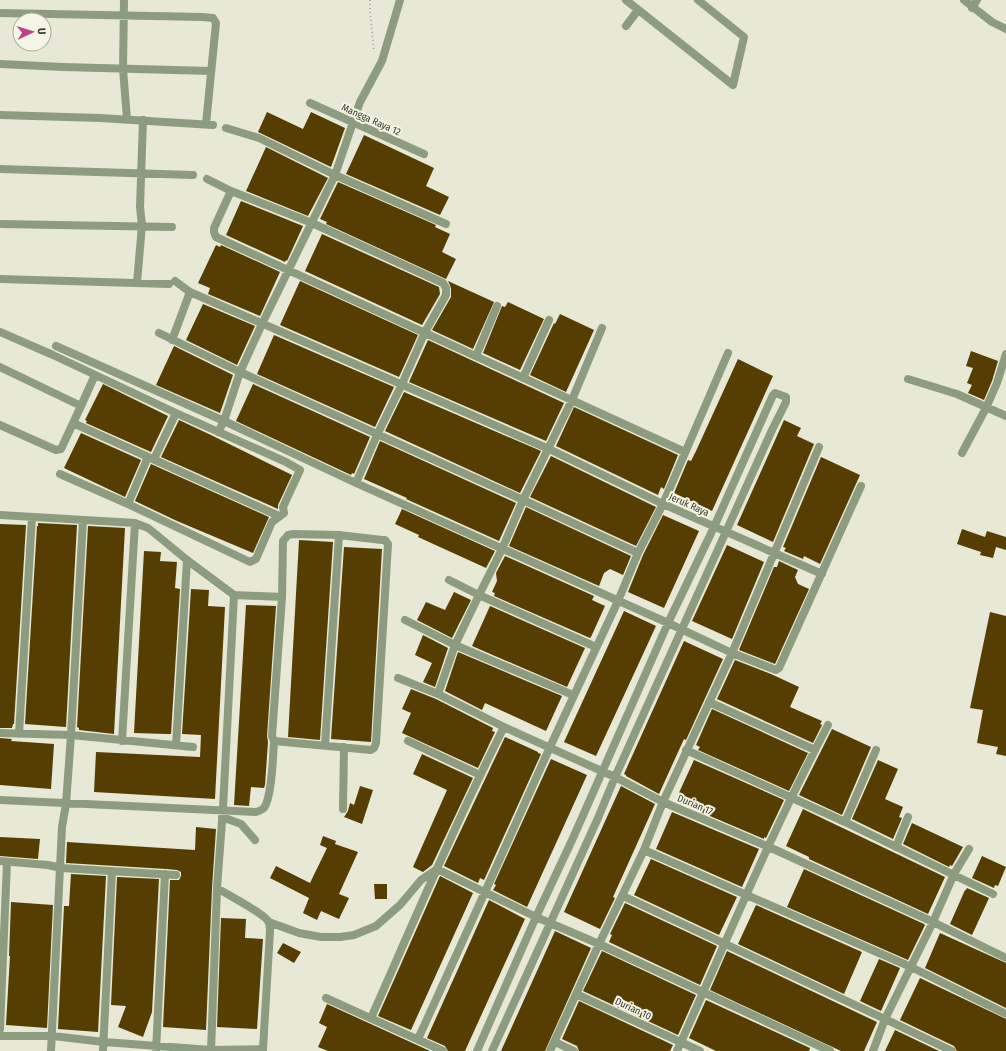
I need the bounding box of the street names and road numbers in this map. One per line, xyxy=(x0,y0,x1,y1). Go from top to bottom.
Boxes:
street label: Mangga Raya 12 xyxy=(339,102,403,139)
street label: Jeruk Raya xyxy=(667,491,711,519)
street label: Durian 17 xyxy=(675,792,715,818)
street label: Durian 10 xyxy=(613,995,653,1023)

